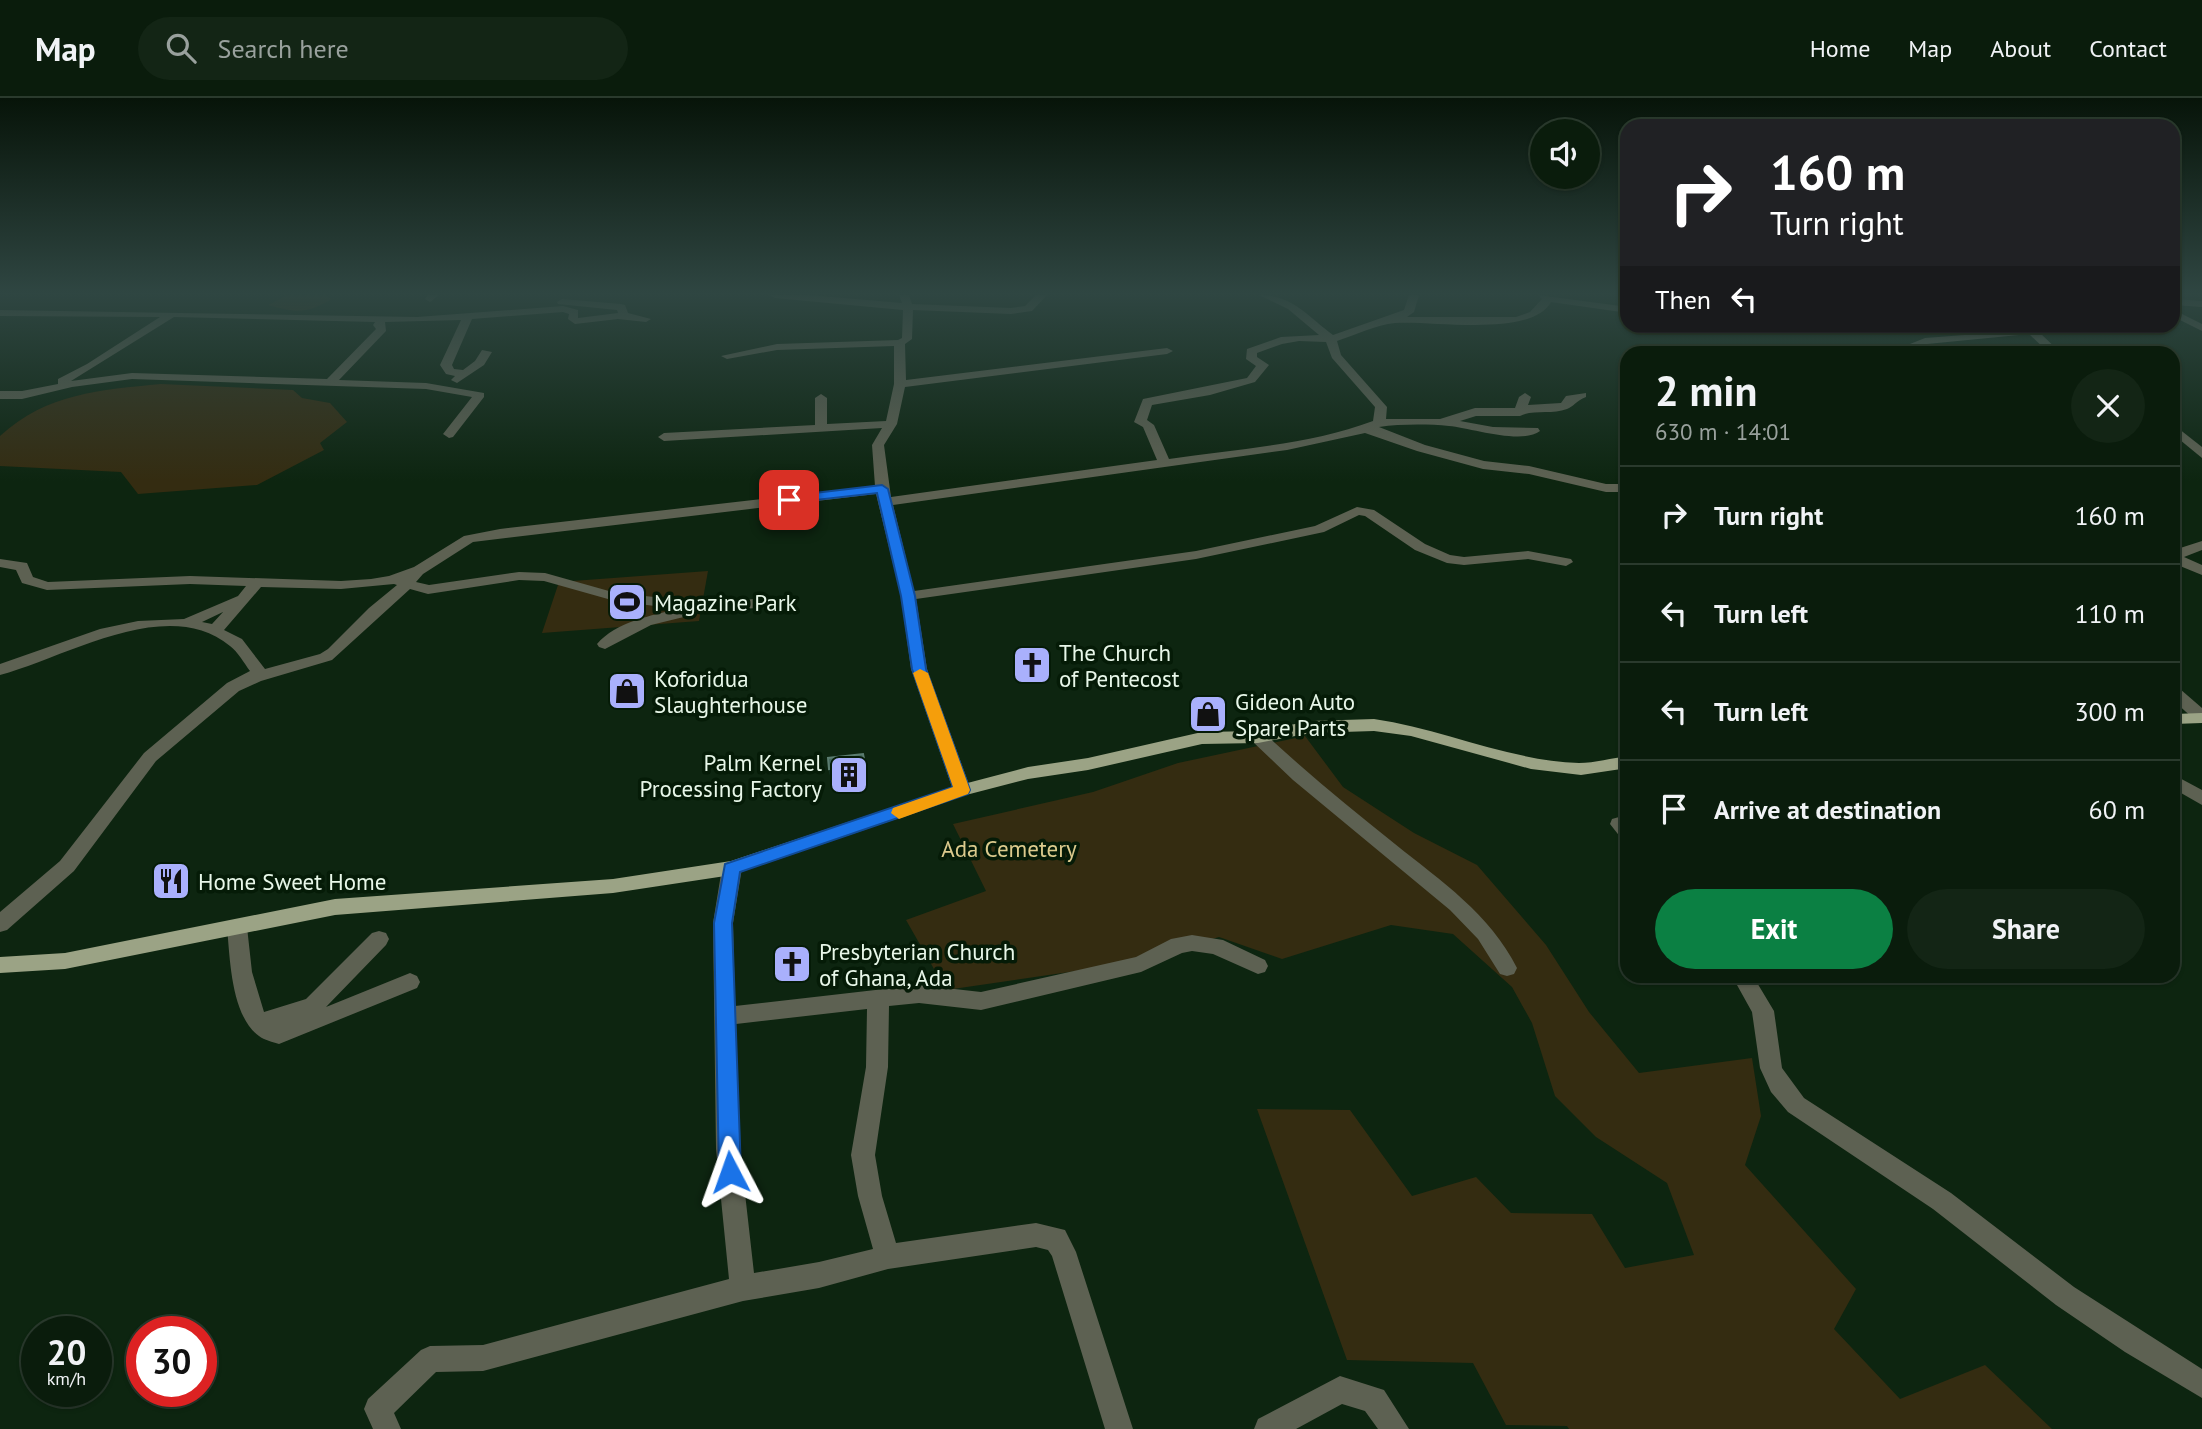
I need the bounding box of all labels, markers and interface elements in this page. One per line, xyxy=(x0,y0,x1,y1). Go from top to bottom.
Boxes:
search box xyxy=(138,17,628,80)
text: Map xyxy=(35,27,96,70)
icon: search xyxy=(162,29,200,67)
text: Search here xyxy=(218,32,349,65)
text: Home xyxy=(1810,33,1870,64)
text: Map xyxy=(1908,33,1952,64)
text: About xyxy=(1990,33,2051,64)
text: Contact xyxy=(2089,33,2167,64)
map controls xyxy=(1530,119,1600,189)
button: sound xyxy=(1530,119,1600,189)
text: 160 m xyxy=(1770,140,1905,204)
icon: right xyxy=(1655,147,1746,238)
text: Turn right xyxy=(1770,202,1904,244)
icon: left xyxy=(1725,280,1763,318)
text: Then xyxy=(1655,283,1711,316)
text: 2 min xyxy=(1655,363,1757,418)
button: close xyxy=(2071,369,2145,443)
text: 630 m · 14:01 xyxy=(1655,417,1791,446)
pin xyxy=(759,470,819,530)
icon: arrive xyxy=(770,481,808,519)
icon: right xyxy=(1655,496,1693,534)
text: Turn right xyxy=(1714,499,1823,532)
text: 160 m xyxy=(2074,499,2145,532)
sports icon: Magazine Park xyxy=(606,581,648,623)
place label: Magazine Park xyxy=(654,588,797,617)
icon: left xyxy=(1655,594,1693,632)
text: Turn left xyxy=(1714,597,1808,630)
text: 110 m xyxy=(2074,597,2145,630)
place label: The Church of Pentecost xyxy=(1059,638,1180,693)
church icon: The Church of Pentecost xyxy=(1011,644,1053,686)
place label: Koforidua Slaughterhouse xyxy=(654,664,807,719)
shop icon: Koforidua Slaughterhouse xyxy=(606,670,648,712)
place label: Gideon Auto Spare Parts xyxy=(1235,687,1355,742)
icon: left xyxy=(1655,692,1693,730)
shop icon: Gideon Auto Spare Parts xyxy=(1187,693,1229,735)
text: Turn left xyxy=(1714,695,1808,728)
text: 300 m xyxy=(2074,695,2145,728)
place label: Palm Kernel Processing Factory xyxy=(640,748,822,803)
building icon: Palm Kernel Processing Factory xyxy=(828,754,870,796)
icon: arrive xyxy=(1655,790,1693,828)
text: Arrive at destination xyxy=(1714,793,1941,826)
text: 60 m xyxy=(2089,793,2145,826)
park label: Ada Cemetery xyxy=(941,834,1077,863)
restaurant icon: Home Sweet Home xyxy=(150,860,192,902)
place label: Home Sweet Home xyxy=(198,867,386,896)
button: Exit xyxy=(1655,889,1893,969)
button: Share xyxy=(1907,889,2145,969)
place label: Presbyterian Church of Ghana, Ada xyxy=(819,937,1015,992)
church icon: Presbyterian Church of Ghana, Ada xyxy=(771,943,813,985)
position arrow xyxy=(693,1135,767,1209)
speed limit sign: 30 xyxy=(126,1316,217,1407)
text: 20 xyxy=(47,1329,86,1375)
text: km/h xyxy=(47,1367,86,1390)

